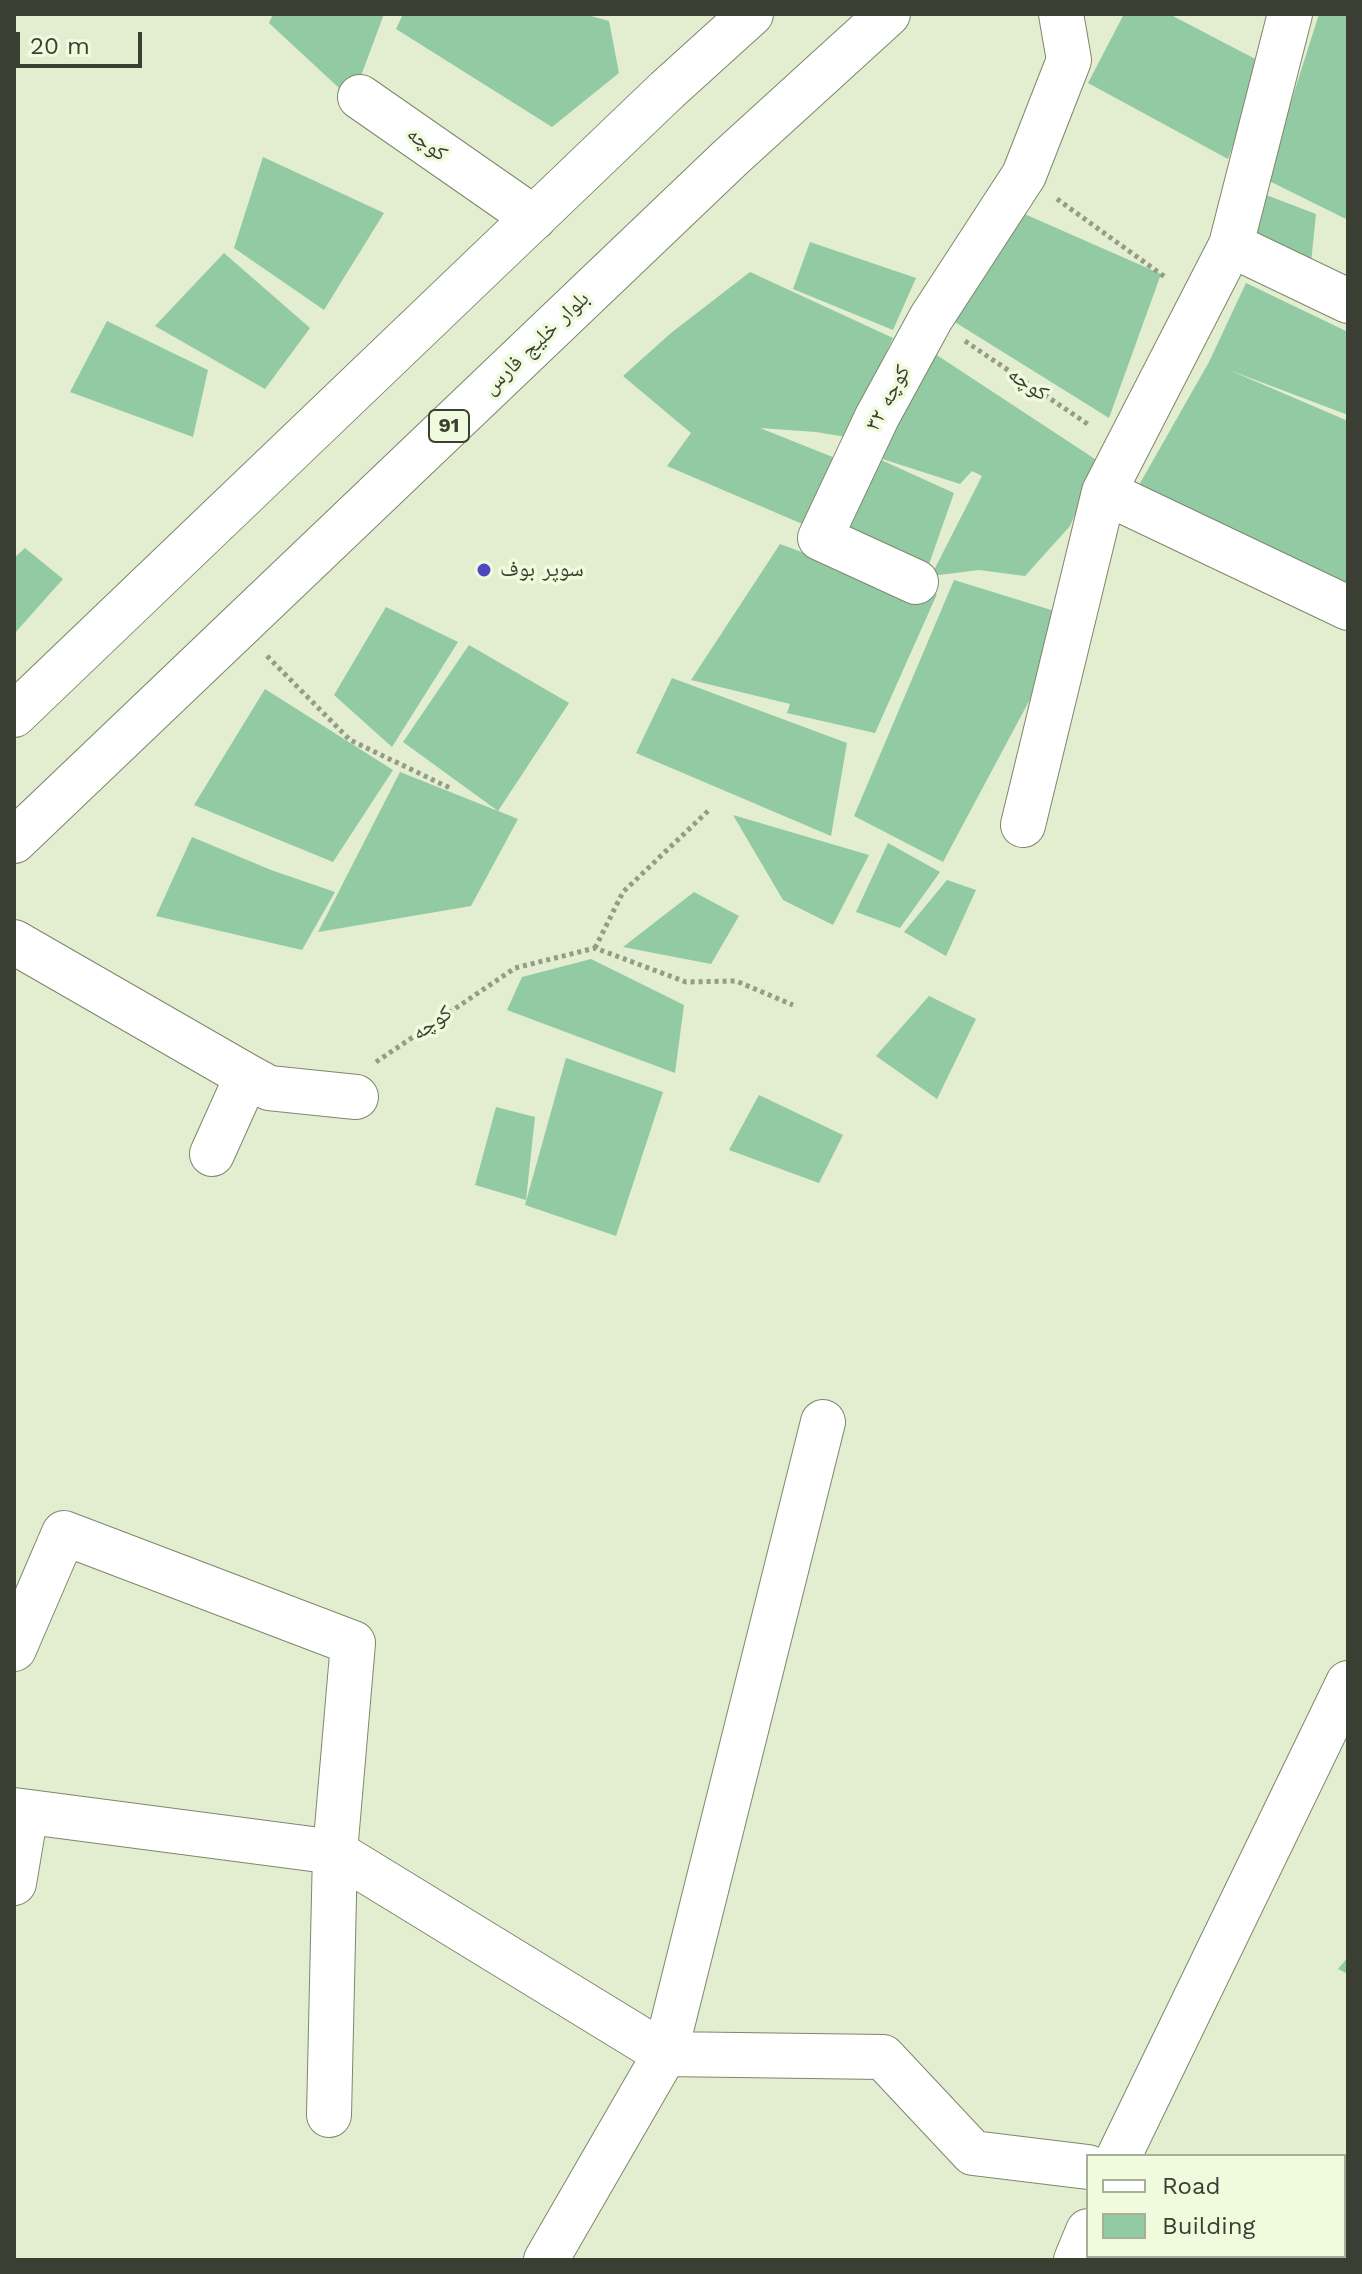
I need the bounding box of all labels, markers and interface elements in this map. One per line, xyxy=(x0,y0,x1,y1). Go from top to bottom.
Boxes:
scale bar xyxy=(20,16,146,66)
text: 20 m xyxy=(30,32,90,60)
street label: کوچه xyxy=(402,121,452,167)
street label: بلوار خلیج فارس xyxy=(477,286,595,400)
street label: کوچه ۳۲ xyxy=(860,361,916,435)
street label: کوچه xyxy=(1003,361,1053,407)
road number: 91 xyxy=(429,410,469,442)
place label: سوپر بوف xyxy=(500,557,584,583)
marker: سوپر بوف xyxy=(475,561,493,579)
street label: کوچه xyxy=(407,1000,457,1046)
legend xyxy=(1086,2154,1346,2258)
text: Road xyxy=(1162,2172,1221,2200)
text: Building xyxy=(1162,2212,1255,2240)

